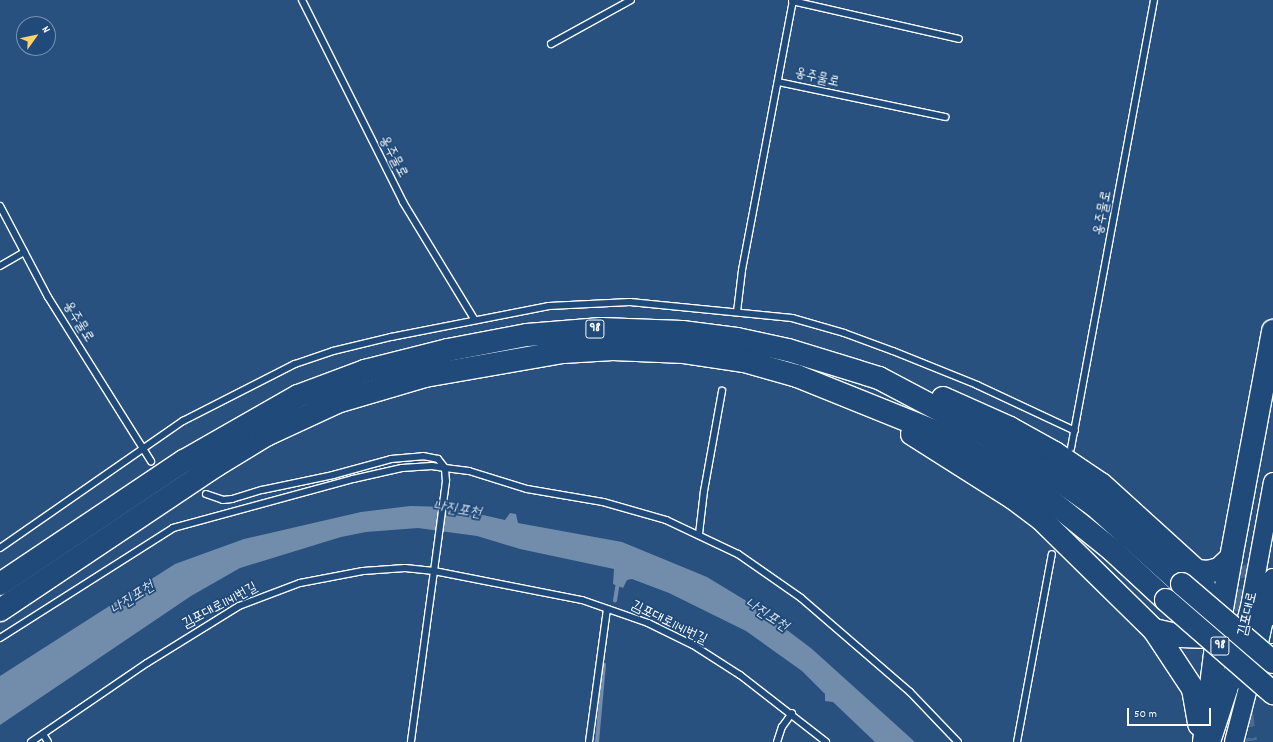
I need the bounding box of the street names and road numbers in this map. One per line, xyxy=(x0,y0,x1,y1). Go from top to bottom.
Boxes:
street label: 옹주물로 xyxy=(793,65,841,91)
street label: 옹주물로 xyxy=(375,133,411,181)
street label: 옹주물로 xyxy=(1090,189,1116,237)
street label: 옹주물로 xyxy=(59,298,97,346)
road number: 98 xyxy=(585,318,605,340)
street label: 김포대로1141번길 xyxy=(180,579,260,633)
street label: 김포대로 xyxy=(1235,590,1261,638)
street label: 김포대로1141번길 xyxy=(628,597,710,649)
road number: 98 xyxy=(1210,635,1230,657)

